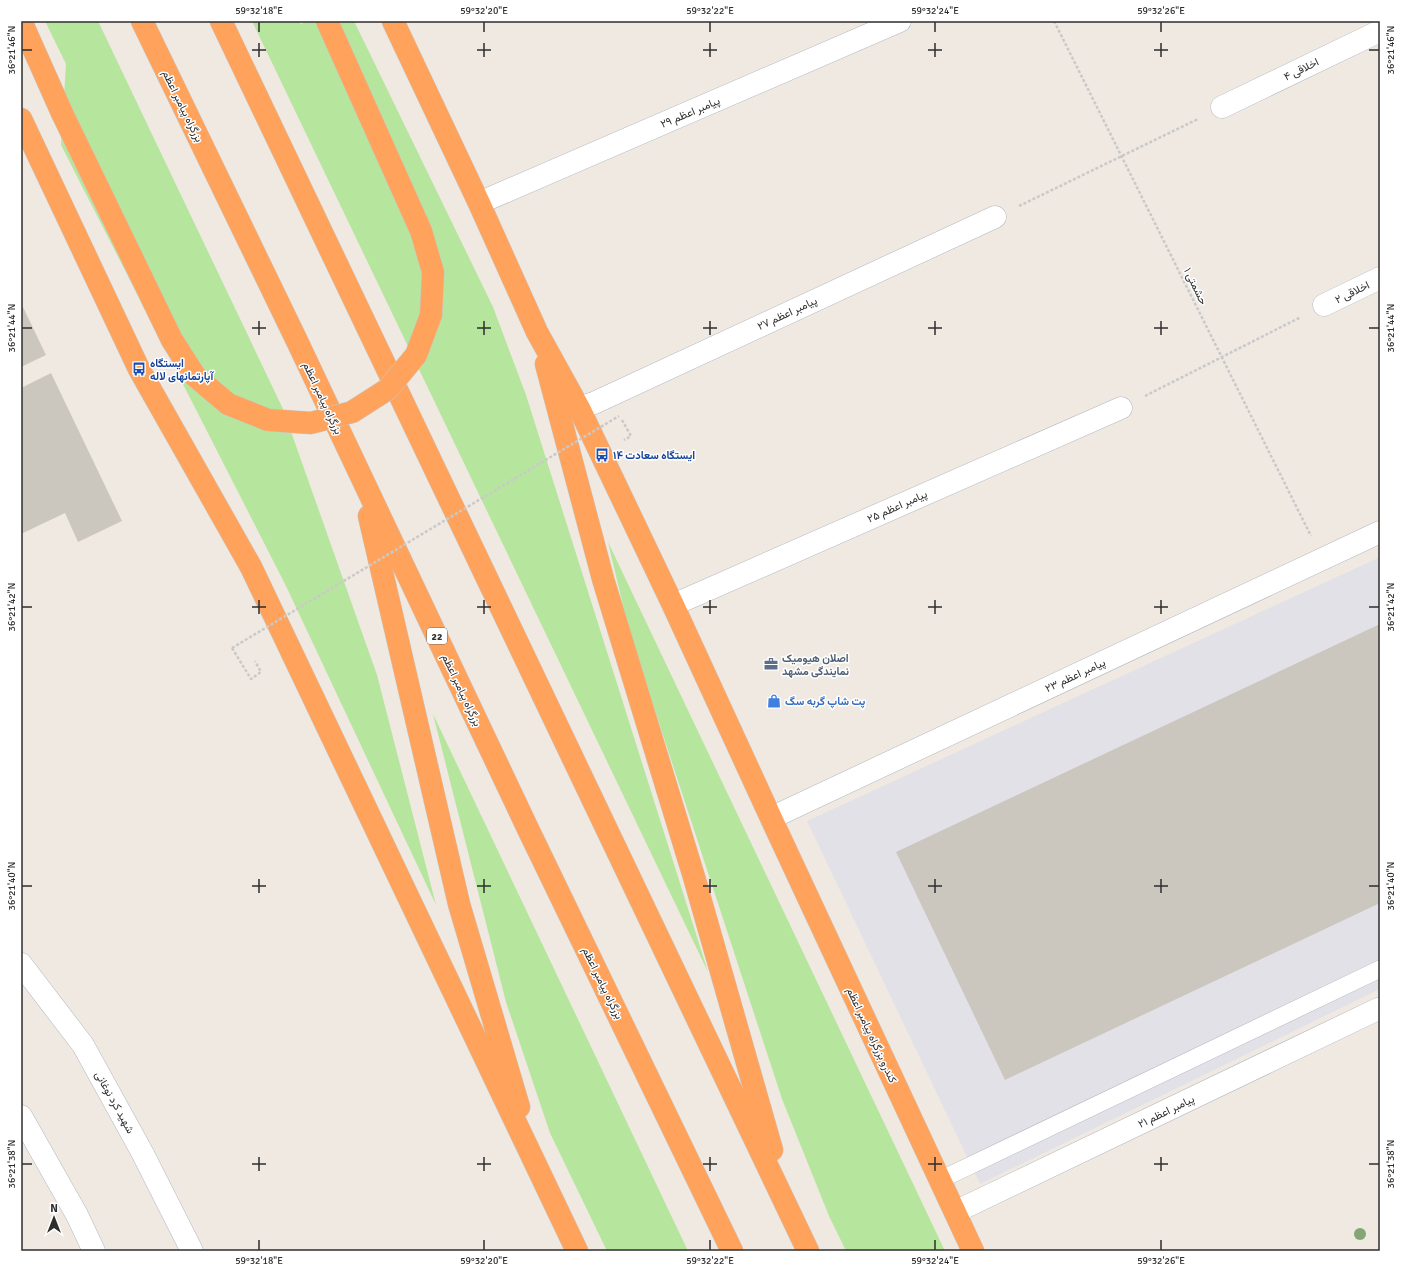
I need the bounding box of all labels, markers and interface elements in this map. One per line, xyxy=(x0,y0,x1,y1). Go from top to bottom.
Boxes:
text: 59°32'18"E xyxy=(235,5,283,17)
text: 59°32'20"E xyxy=(460,5,508,17)
text: 59°32'22"E xyxy=(686,5,734,17)
text: 59°32'24"E xyxy=(911,5,959,17)
text: 59°32'26"E xyxy=(1137,5,1185,17)
text: 36°21'46"N xyxy=(6,26,18,74)
text: 36°21'46"N xyxy=(1385,26,1397,74)
street label: اخلاقی ۴ xyxy=(1282,55,1321,83)
street label: بزرگراه پیامبر اعظم xyxy=(159,68,206,145)
street label: پیامبر اعظم ۲۹ xyxy=(659,94,722,132)
street label: حشمتی ۱ xyxy=(1181,266,1210,307)
street label: اخلاقی ۲ xyxy=(1333,279,1372,306)
street label: پیامبر اعظم ۲۷ xyxy=(755,294,820,334)
text: 36°21'44"N xyxy=(6,304,18,352)
text: 36°21'44"N xyxy=(1385,304,1397,352)
place label: ایستگاه آپارتمانهای لاله xyxy=(150,357,214,384)
street label: بزرگراه پیامبر اعظم xyxy=(299,360,345,437)
bus stop icon: ایستگاه آپارتمانهای لاله xyxy=(131,361,147,377)
bus stop icon: ایستگاه سعادت ۱۴ xyxy=(594,447,610,463)
place label: ایستگاه سعادت ۱۴ xyxy=(613,449,695,462)
street label: پیامبر اعظم ۲۵ xyxy=(865,487,930,526)
text: 36°21'42"N xyxy=(6,583,18,631)
text: 36°21'42"N xyxy=(1385,583,1397,631)
road number: 22 xyxy=(427,628,447,644)
street label: بزرگراه پیامبر اعظم xyxy=(438,652,484,729)
place label: اصلان هیومیک نمایندگی مشهد xyxy=(782,652,849,678)
office icon: اصلان هیومیک نمایندگی مشهد xyxy=(763,656,779,672)
street label: پیامبر اعظم ۲۳ xyxy=(1043,656,1108,696)
shop icon: پت شاپ گربه سگ xyxy=(766,693,782,709)
place label: پت شاپ گربه سگ xyxy=(785,695,866,709)
text: 36°21'40"N xyxy=(6,862,18,910)
text: 36°21'40"N xyxy=(1385,862,1397,910)
street label: بزرگراه پیامبر اعظم xyxy=(579,945,626,1022)
street label: کندرو بزرگراه پیامبر اعظم xyxy=(843,986,899,1085)
street label: شهید کرد نوغانی xyxy=(92,1069,137,1136)
street label: پیامبر اعظم ۲۱ xyxy=(1136,1092,1197,1132)
text: 36°21'38"N xyxy=(6,1140,18,1188)
text: 36°21'38"N xyxy=(1385,1140,1397,1188)
north arrow xyxy=(34,1198,74,1238)
text: N xyxy=(50,1202,58,1215)
text: 59°32'18"E xyxy=(235,1255,283,1267)
text: 59°32'20"E xyxy=(460,1255,508,1267)
text: 59°32'22"E xyxy=(686,1255,734,1267)
text: 59°32'24"E xyxy=(911,1255,959,1267)
text: 59°32'26"E xyxy=(1137,1255,1185,1267)

